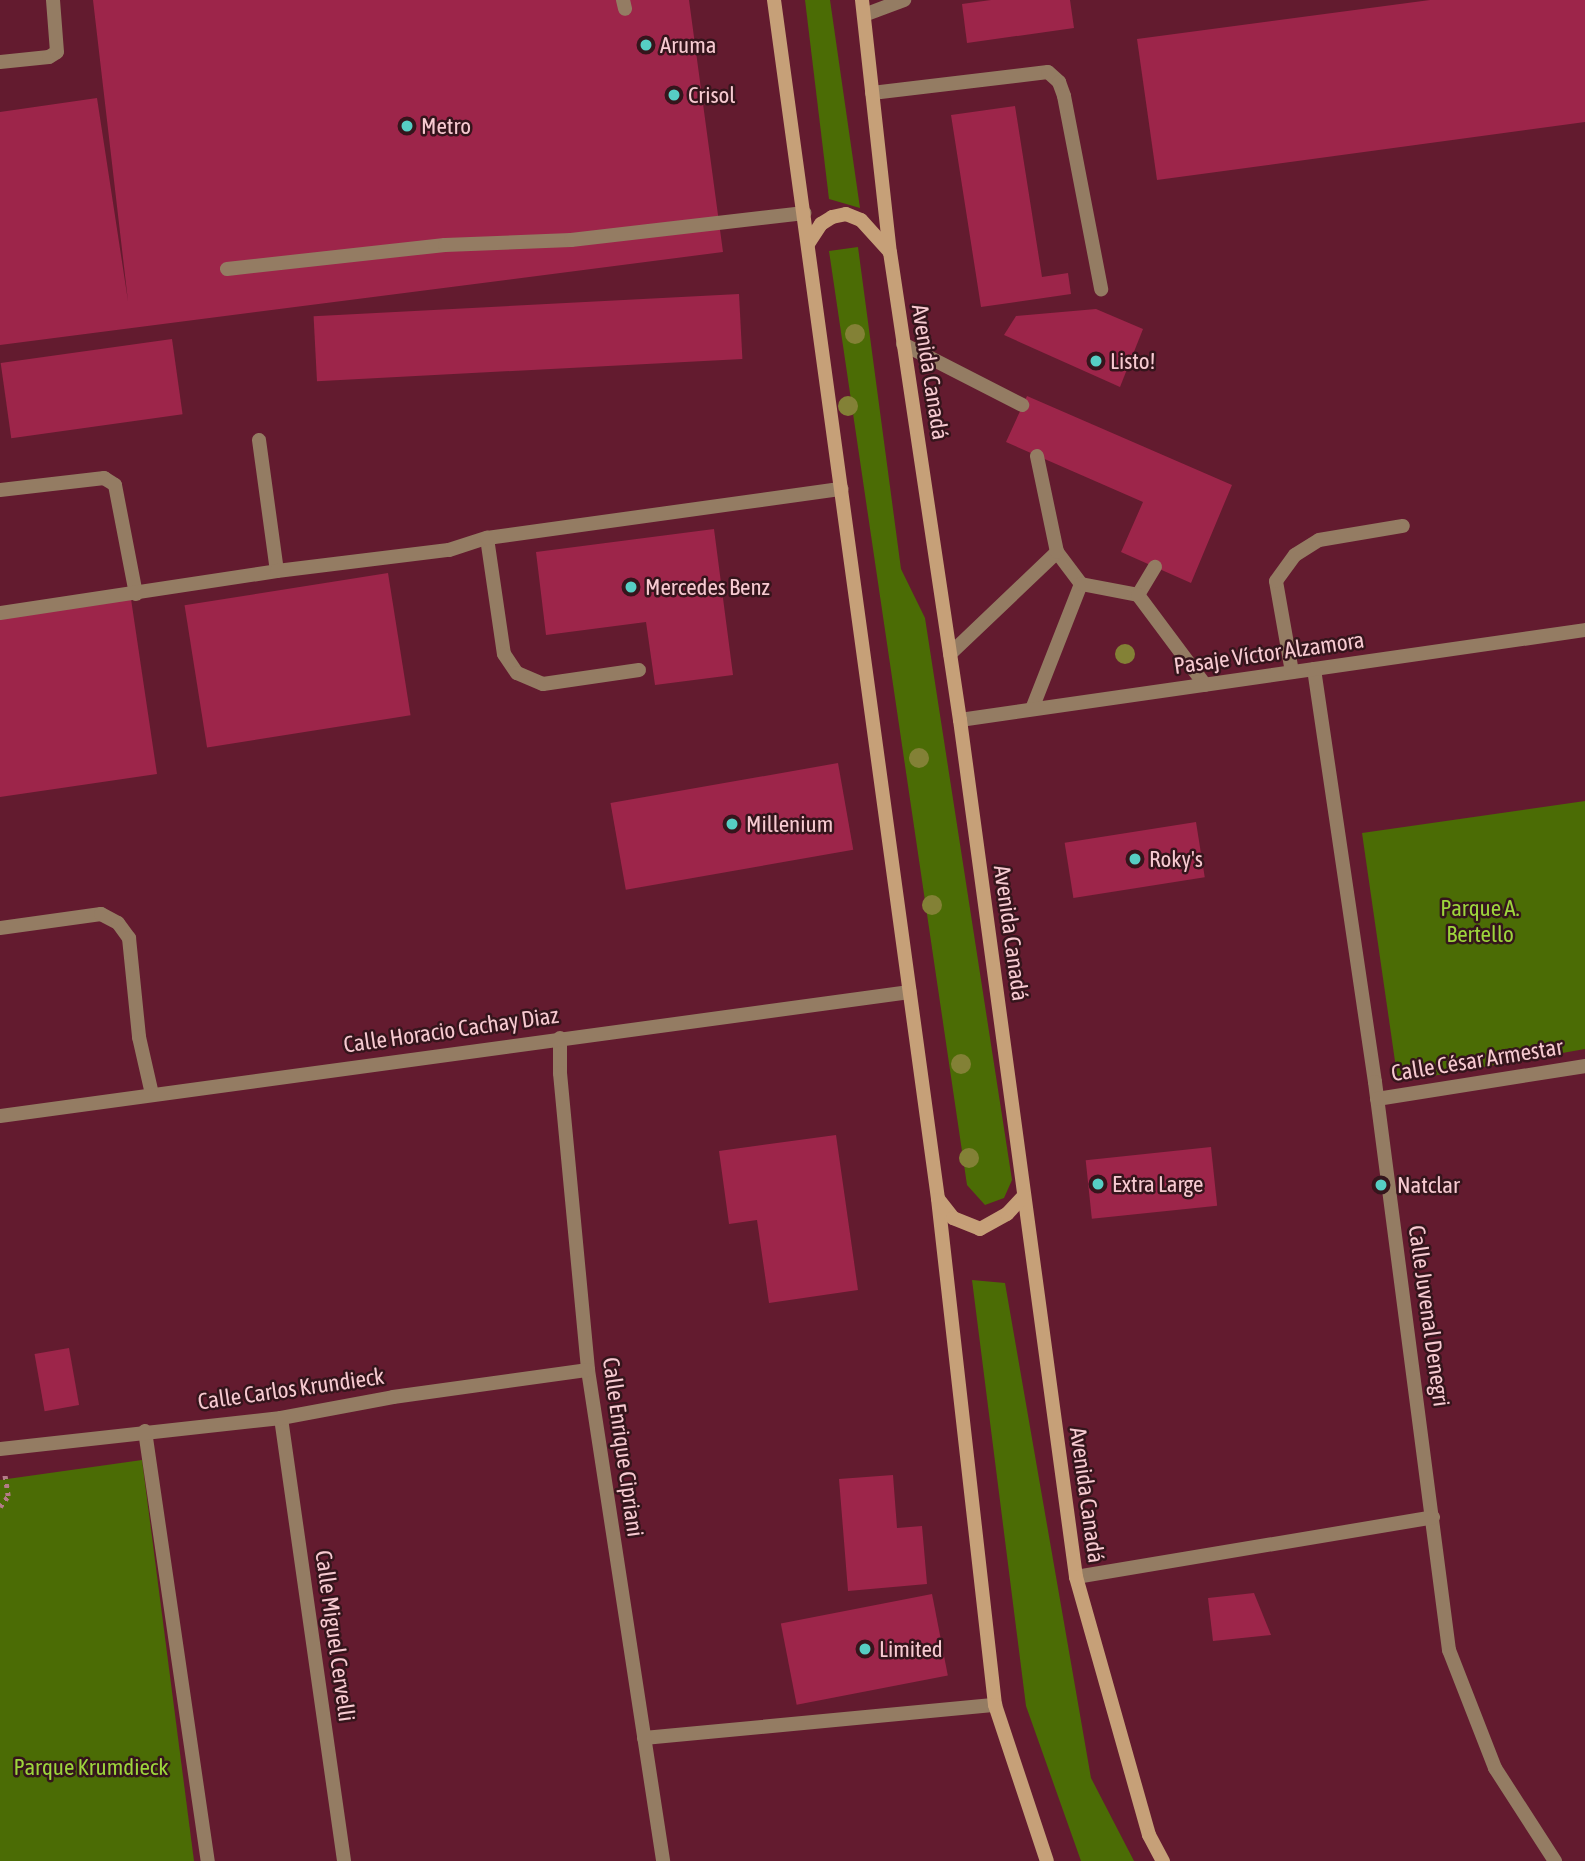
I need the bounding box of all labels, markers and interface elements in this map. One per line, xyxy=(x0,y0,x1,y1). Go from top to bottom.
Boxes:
place label: Aruma xyxy=(660,31,716,59)
marker: Aruma xyxy=(638,37,654,53)
place label: Crisol xyxy=(688,81,735,109)
marker: Crisol xyxy=(666,87,682,103)
place label: Metro xyxy=(421,112,471,140)
marker: Metro xyxy=(399,118,415,134)
street label: Avenida Canadá xyxy=(906,302,954,442)
place label: Listo! xyxy=(1110,347,1155,375)
marker: Listo! xyxy=(1088,353,1104,369)
place label: Mercedes Benz xyxy=(645,573,770,601)
marker: Mercedes Benz xyxy=(623,579,639,595)
street label: Pasaje Víctor Alzamora xyxy=(1172,626,1366,680)
place label: Millenium xyxy=(746,810,833,838)
marker: Millenium xyxy=(724,816,740,832)
place label: Roky's xyxy=(1149,845,1203,873)
marker: Roky's xyxy=(1127,851,1143,867)
street label: Avenida Canadá xyxy=(988,863,1034,1003)
park label: Parque A. Bertello xyxy=(1440,894,1520,948)
street label: Calle Horacio Cachay Diaz xyxy=(342,1001,560,1059)
street label: Calle César Armestar xyxy=(1389,1033,1565,1087)
place label: Extra Large xyxy=(1112,1170,1203,1198)
place label: Natclar xyxy=(1397,1171,1460,1199)
marker: Natclar xyxy=(1371,1175,1391,1195)
marker: Extra Large xyxy=(1090,1176,1106,1192)
street label: Calle Juvenal Denegri xyxy=(1403,1224,1455,1408)
street label: Calle Enrique Cipriani xyxy=(597,1355,649,1539)
street label: Calle Carlos Krundieck xyxy=(196,1362,386,1416)
street label: Avenida Canadá xyxy=(1064,1425,1110,1565)
street label: Calle Miguel Cervelli xyxy=(309,1549,361,1723)
place label: Limited xyxy=(879,1635,943,1663)
marker: Limited xyxy=(857,1641,873,1657)
park label: Parque Krumdieck xyxy=(14,1753,168,1781)

